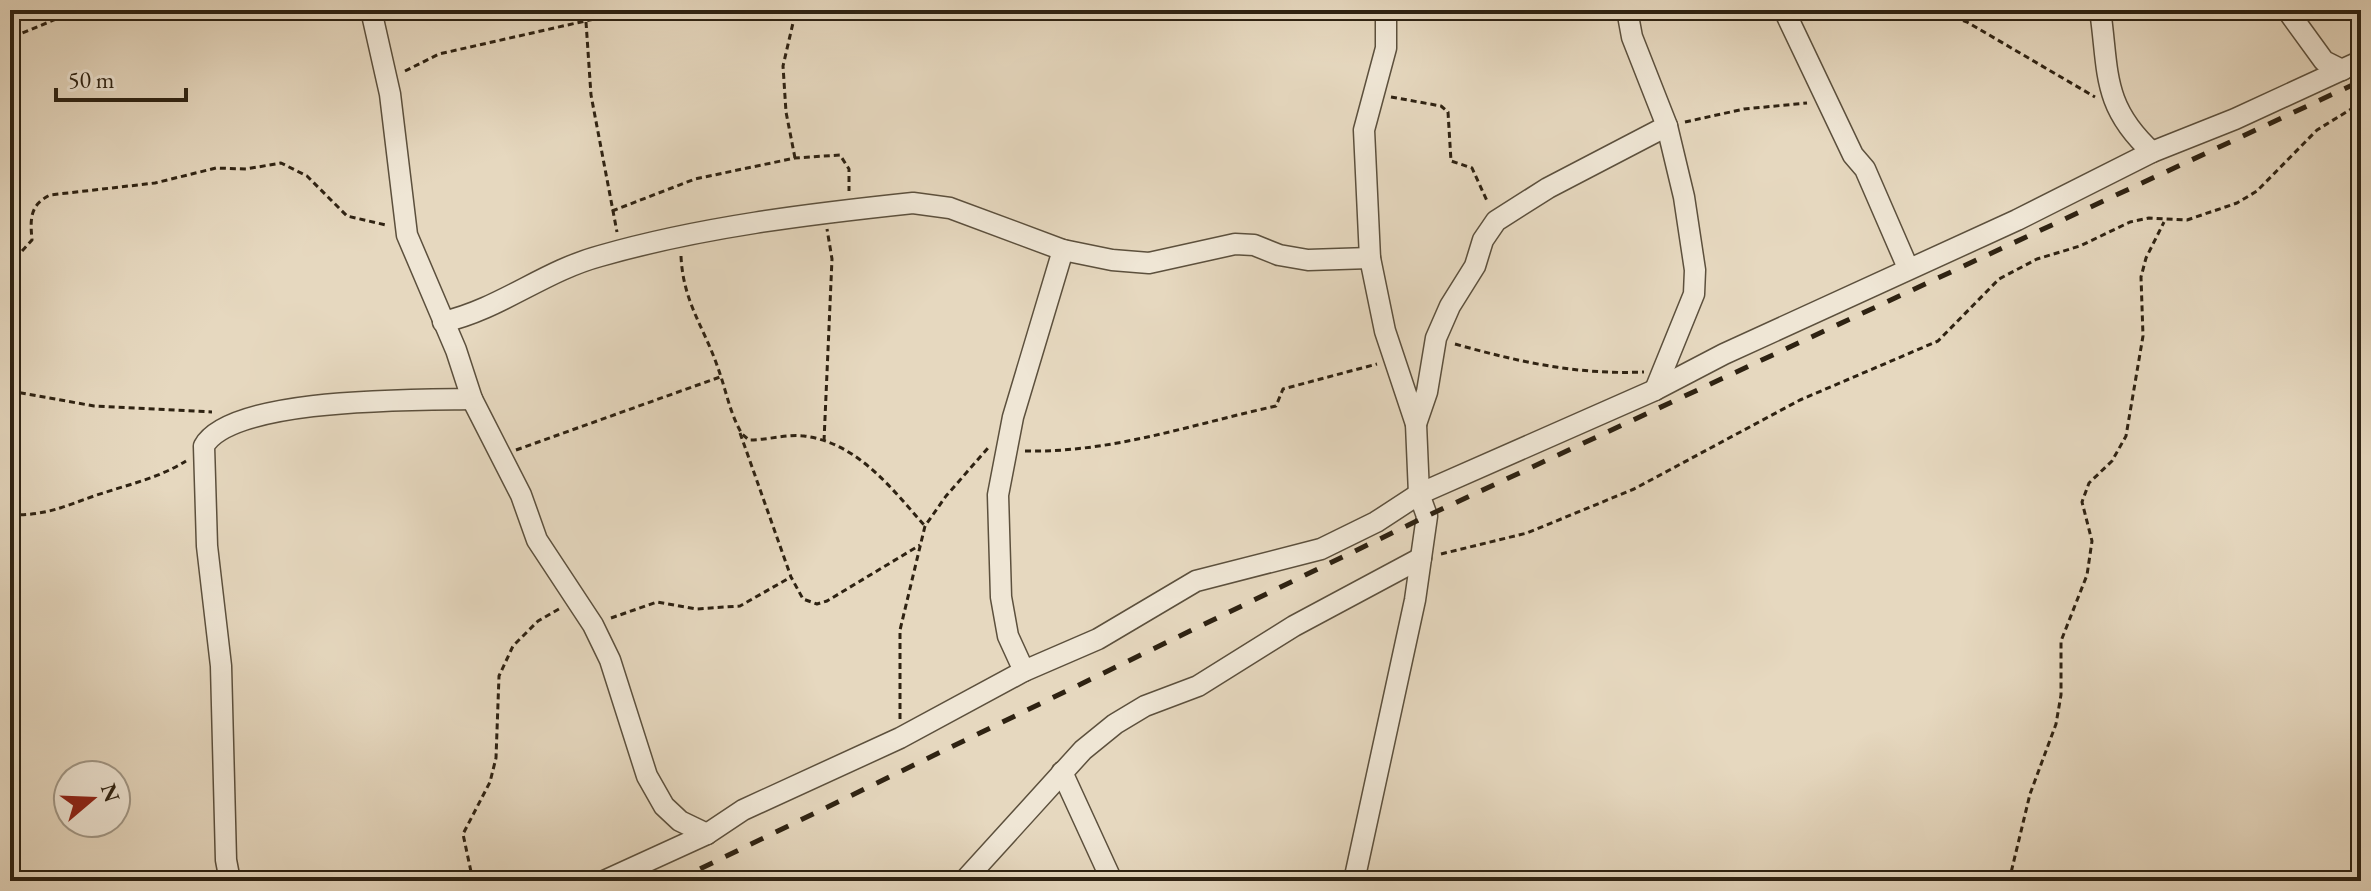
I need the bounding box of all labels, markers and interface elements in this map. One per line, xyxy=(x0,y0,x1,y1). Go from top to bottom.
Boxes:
scale bar xyxy=(56,52,186,102)
text: 50 m xyxy=(68,64,115,95)
north arrow xyxy=(52,759,132,839)
text: N xyxy=(94,780,127,806)

